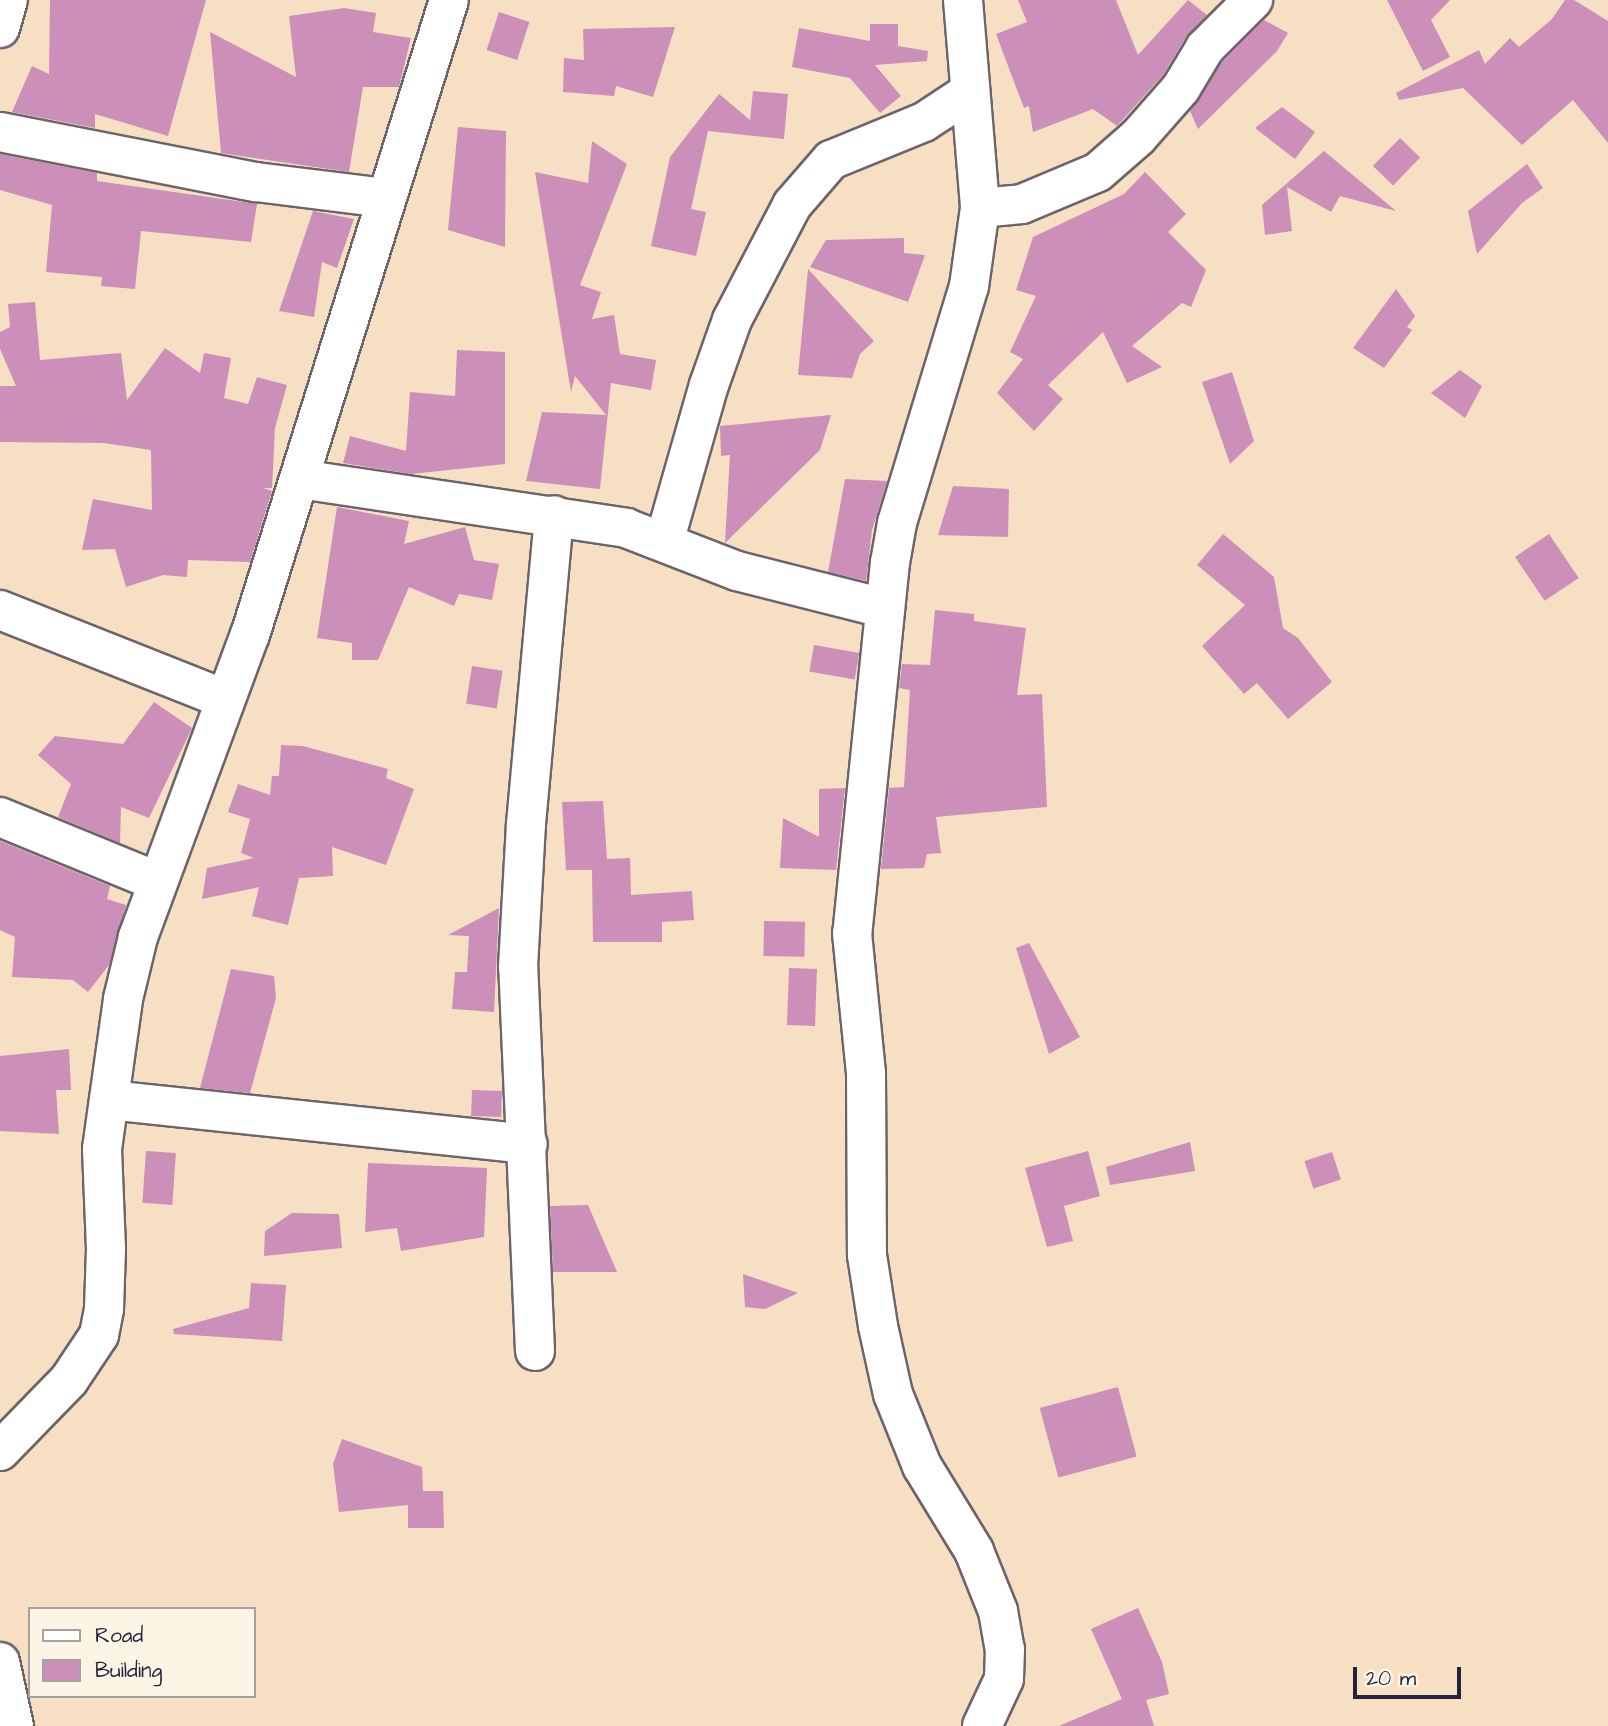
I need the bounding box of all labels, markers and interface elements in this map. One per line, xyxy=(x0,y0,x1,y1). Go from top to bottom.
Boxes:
legend xyxy=(28,1607,256,1698)
text: Road xyxy=(95,1621,143,1650)
scale bar xyxy=(1356,1652,1464,1696)
text: Building xyxy=(95,1656,162,1685)
text: 20 m xyxy=(1366,1664,1416,1693)

